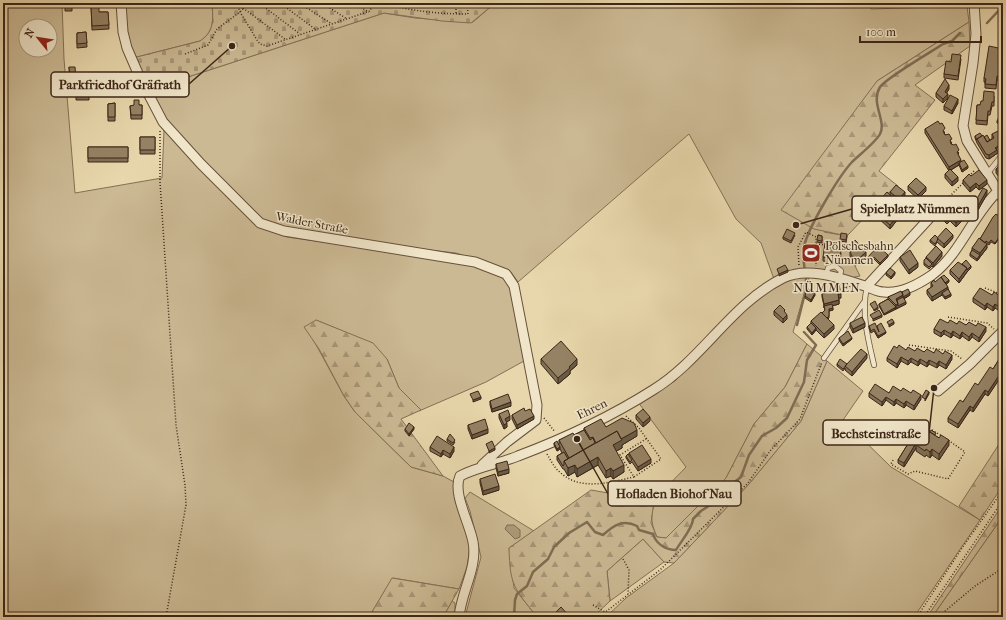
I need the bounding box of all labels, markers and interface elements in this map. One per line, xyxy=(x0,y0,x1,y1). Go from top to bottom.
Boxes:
north arrow xyxy=(18,18,58,58)
scale bar xyxy=(860,18,981,44)
text: 100 m xyxy=(866,25,896,39)
text: N xyxy=(22,26,38,40)
callout: Parkfriedhof Gräfrath xyxy=(51,72,189,97)
text: Parkfriedhof Gräfrath xyxy=(59,77,182,92)
callout: Spielplatz Nümmen xyxy=(852,196,978,221)
text: Spielplatz Nümmen xyxy=(860,201,970,217)
street label: Walder Straße xyxy=(274,209,349,237)
place label: Pölschesbahn Nümmen xyxy=(825,239,894,267)
sports icon: Pölschesbahn Nümmen xyxy=(800,242,822,264)
district label: NÜMMEN xyxy=(793,280,861,295)
street label: Ehren xyxy=(575,396,609,422)
callout: Bechsteinstraße xyxy=(823,420,929,445)
text: Bechsteinstraße xyxy=(831,426,921,441)
callout: Hofladen Biohof Nau xyxy=(608,481,741,506)
text: Hofladen Biohof Nau xyxy=(616,486,733,501)

